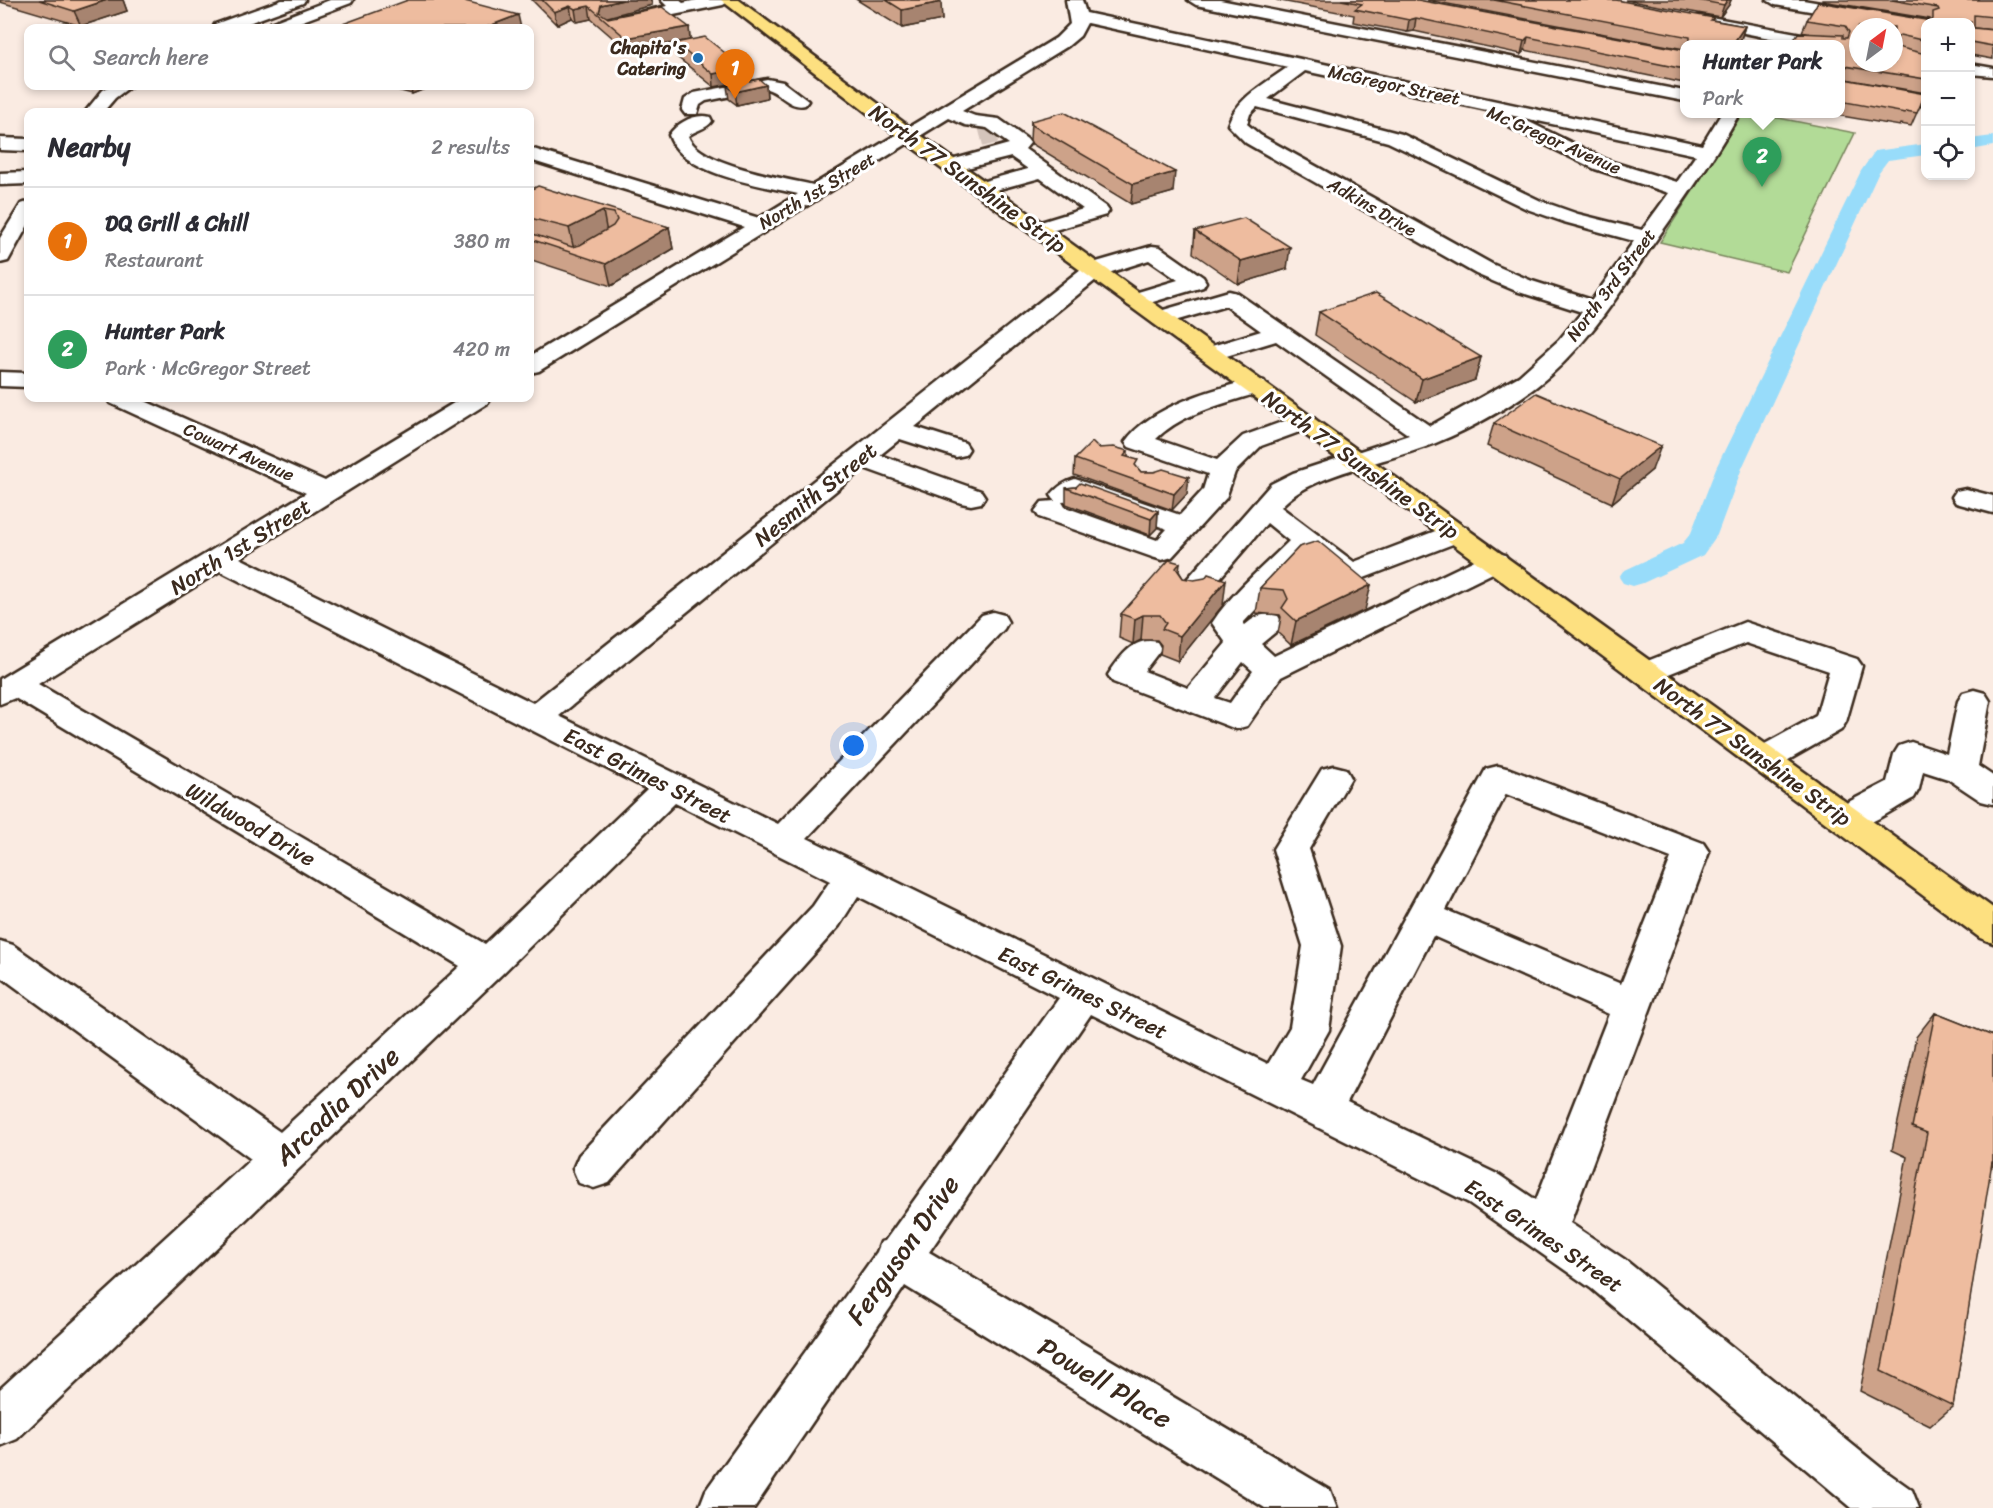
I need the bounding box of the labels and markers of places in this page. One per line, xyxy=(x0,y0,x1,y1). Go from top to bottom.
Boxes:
place label: Chapita's Catering xyxy=(610,32,687,85)
pin: 1 xyxy=(716,50,754,99)
marker: Chapita's Catering xyxy=(691,51,705,65)
pin: 2 xyxy=(1742,138,1782,187)

